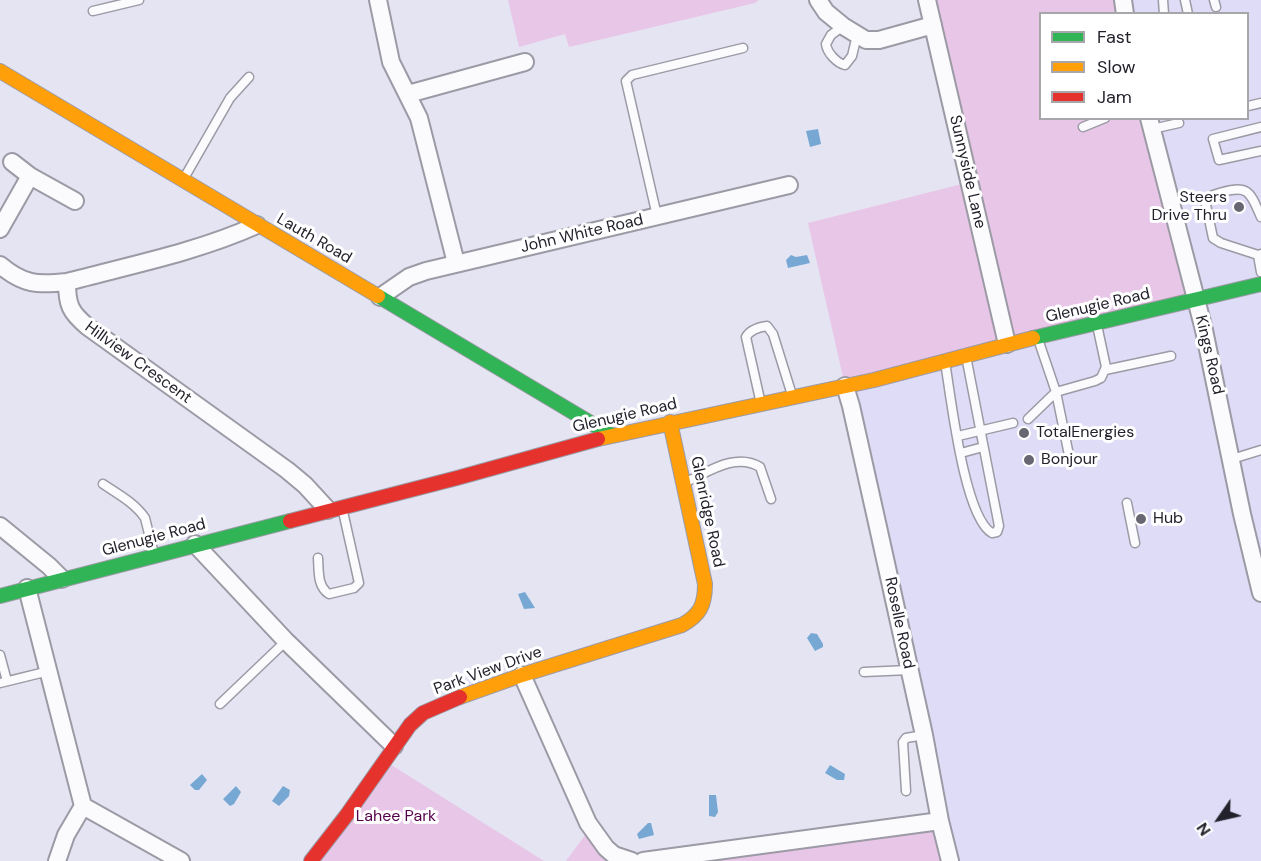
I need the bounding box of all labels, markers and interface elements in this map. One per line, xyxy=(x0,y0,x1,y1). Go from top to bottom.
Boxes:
legend xyxy=(1039,12,1249,120)
text: Fast xyxy=(1097,25,1132,49)
text: Slow xyxy=(1097,55,1136,79)
text: Jam xyxy=(1097,85,1132,109)
street label: Sunnyside Lane xyxy=(945,113,989,231)
place label: Steers Drive Thru xyxy=(1152,188,1227,226)
marker: Steers Drive Thru xyxy=(1232,200,1246,214)
street label: Lauth Road xyxy=(273,210,355,268)
street label: John White Road xyxy=(519,211,645,257)
street label: Glenugie Road xyxy=(1044,285,1152,327)
street label: Kings Road xyxy=(1191,313,1227,397)
street label: Hillview Crescent xyxy=(81,318,195,408)
street label: Glenugie Road xyxy=(571,395,679,437)
place label: TotalEnergies xyxy=(1036,423,1134,443)
marker: TotalEnergies xyxy=(1017,426,1031,440)
place label: Bonjour xyxy=(1041,450,1098,470)
marker: Bonjour xyxy=(1022,453,1036,467)
street label: Glenridge Road xyxy=(686,455,728,569)
place label: Hub xyxy=(1153,509,1183,529)
marker: Hub xyxy=(1134,512,1148,526)
street label: Glenugie Road xyxy=(100,515,208,561)
street label: Roselle Road xyxy=(880,575,918,671)
street label: Park View Drive xyxy=(431,643,545,699)
north arrow xyxy=(1189,789,1249,849)
park label: Lahee Park xyxy=(356,807,436,827)
text: N xyxy=(1192,819,1216,840)

